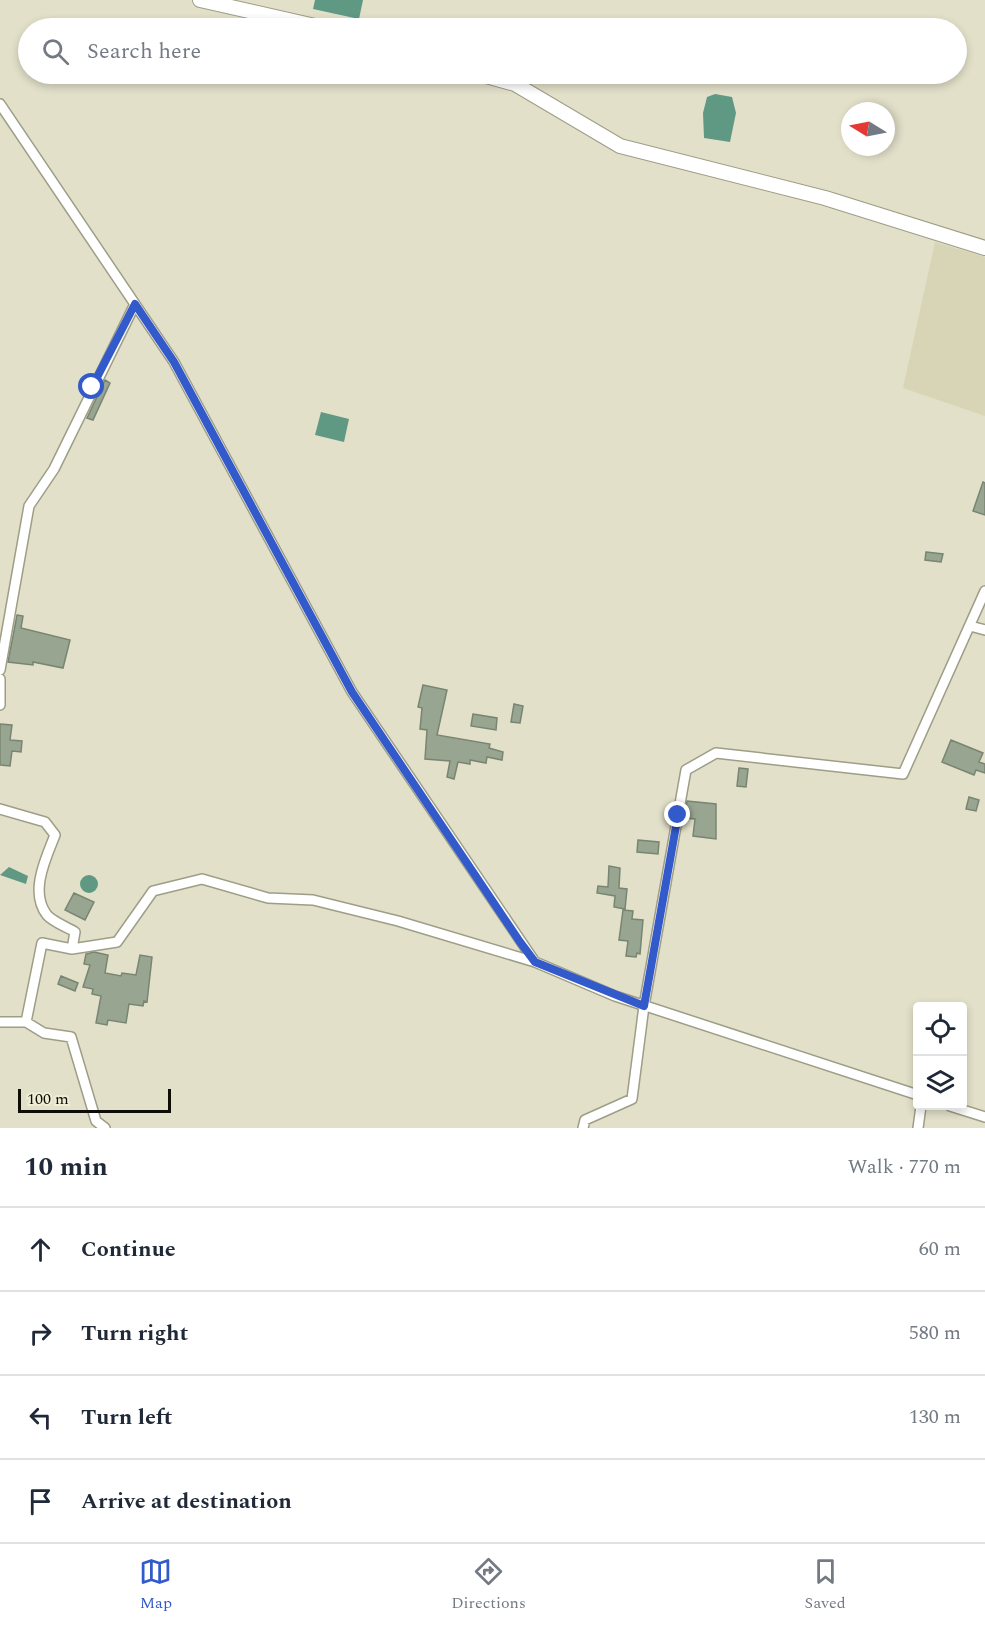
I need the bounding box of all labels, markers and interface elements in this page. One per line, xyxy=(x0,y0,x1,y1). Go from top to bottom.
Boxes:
search box xyxy=(18,18,967,84)
icon: search xyxy=(39,35,72,68)
text: Search here xyxy=(87,35,201,68)
north arrow xyxy=(841,102,895,156)
route start xyxy=(78,373,104,399)
route end xyxy=(664,801,690,827)
map controls xyxy=(913,1002,967,1110)
button: locate xyxy=(913,1002,967,1056)
button: layers xyxy=(913,1056,967,1110)
scale bar xyxy=(18,1086,171,1114)
text: 100 m xyxy=(27,1087,69,1111)
text: 10 min xyxy=(24,1147,108,1187)
text: Walk · 770 m xyxy=(848,1152,961,1182)
icon: ahead xyxy=(24,1233,57,1266)
text: Continue xyxy=(81,1233,176,1266)
text: 60 m xyxy=(919,1234,961,1264)
icon: right xyxy=(24,1317,57,1350)
text: Turn right xyxy=(81,1317,188,1350)
text: 580 m xyxy=(909,1318,961,1348)
icon: left xyxy=(24,1401,57,1434)
text: Turn left xyxy=(81,1401,173,1434)
text: 130 m xyxy=(909,1402,961,1432)
icon: arrive xyxy=(24,1485,57,1518)
text: Arrive at destination xyxy=(81,1485,292,1518)
tab: Map xyxy=(139,1555,172,1615)
tab: Directions xyxy=(451,1555,526,1615)
tab: Saved xyxy=(805,1555,846,1615)

